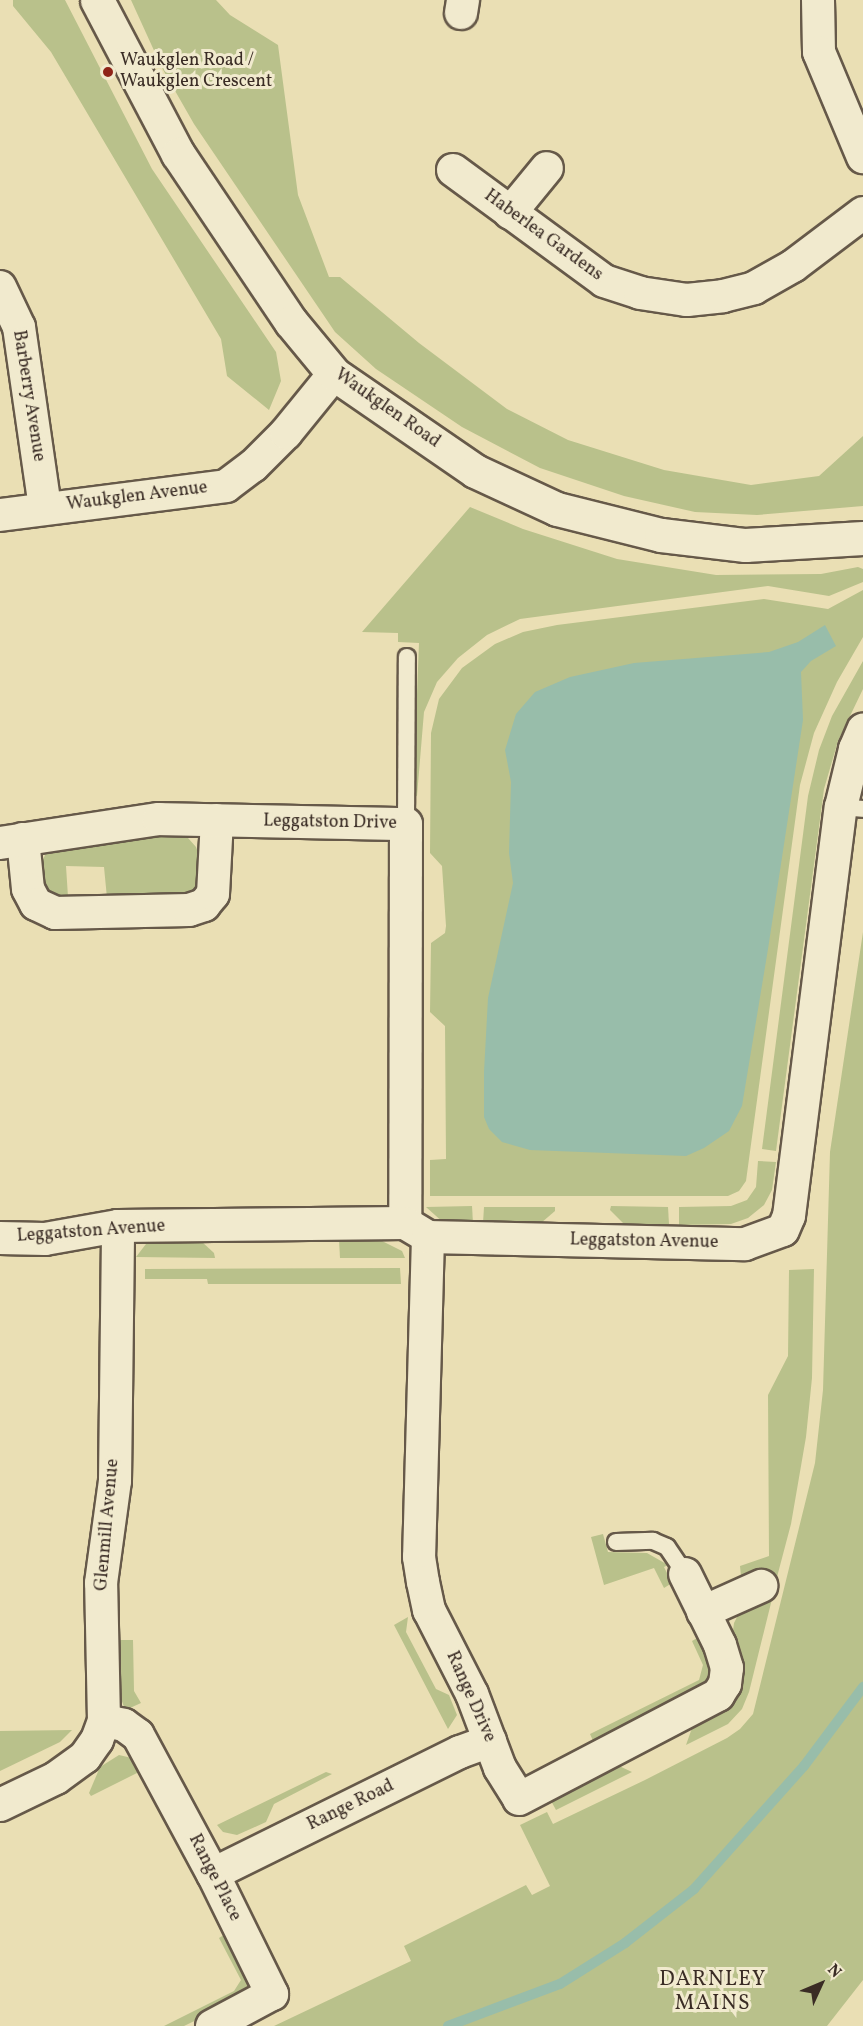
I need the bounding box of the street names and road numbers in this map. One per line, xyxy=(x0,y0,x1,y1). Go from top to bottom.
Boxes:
street label: Haberlea Gardens xyxy=(479,186,607,286)
street label: Barberry Avenue xyxy=(7,328,49,464)
street label: Waukglen Road xyxy=(330,365,444,453)
street label: Waukglen Avenue xyxy=(65,478,209,516)
street label: Leggatston Drive xyxy=(263,811,397,835)
street label: Leggatston Avenue xyxy=(16,1216,166,1248)
street label: Leggatston Avenue xyxy=(569,1230,719,1254)
street label: Glenmill Avenue xyxy=(91,1458,125,1592)
street label: Range Drive xyxy=(440,1648,500,1746)
street label: Range Road xyxy=(304,1776,398,1836)
street label: Range Place xyxy=(183,1831,245,1925)

